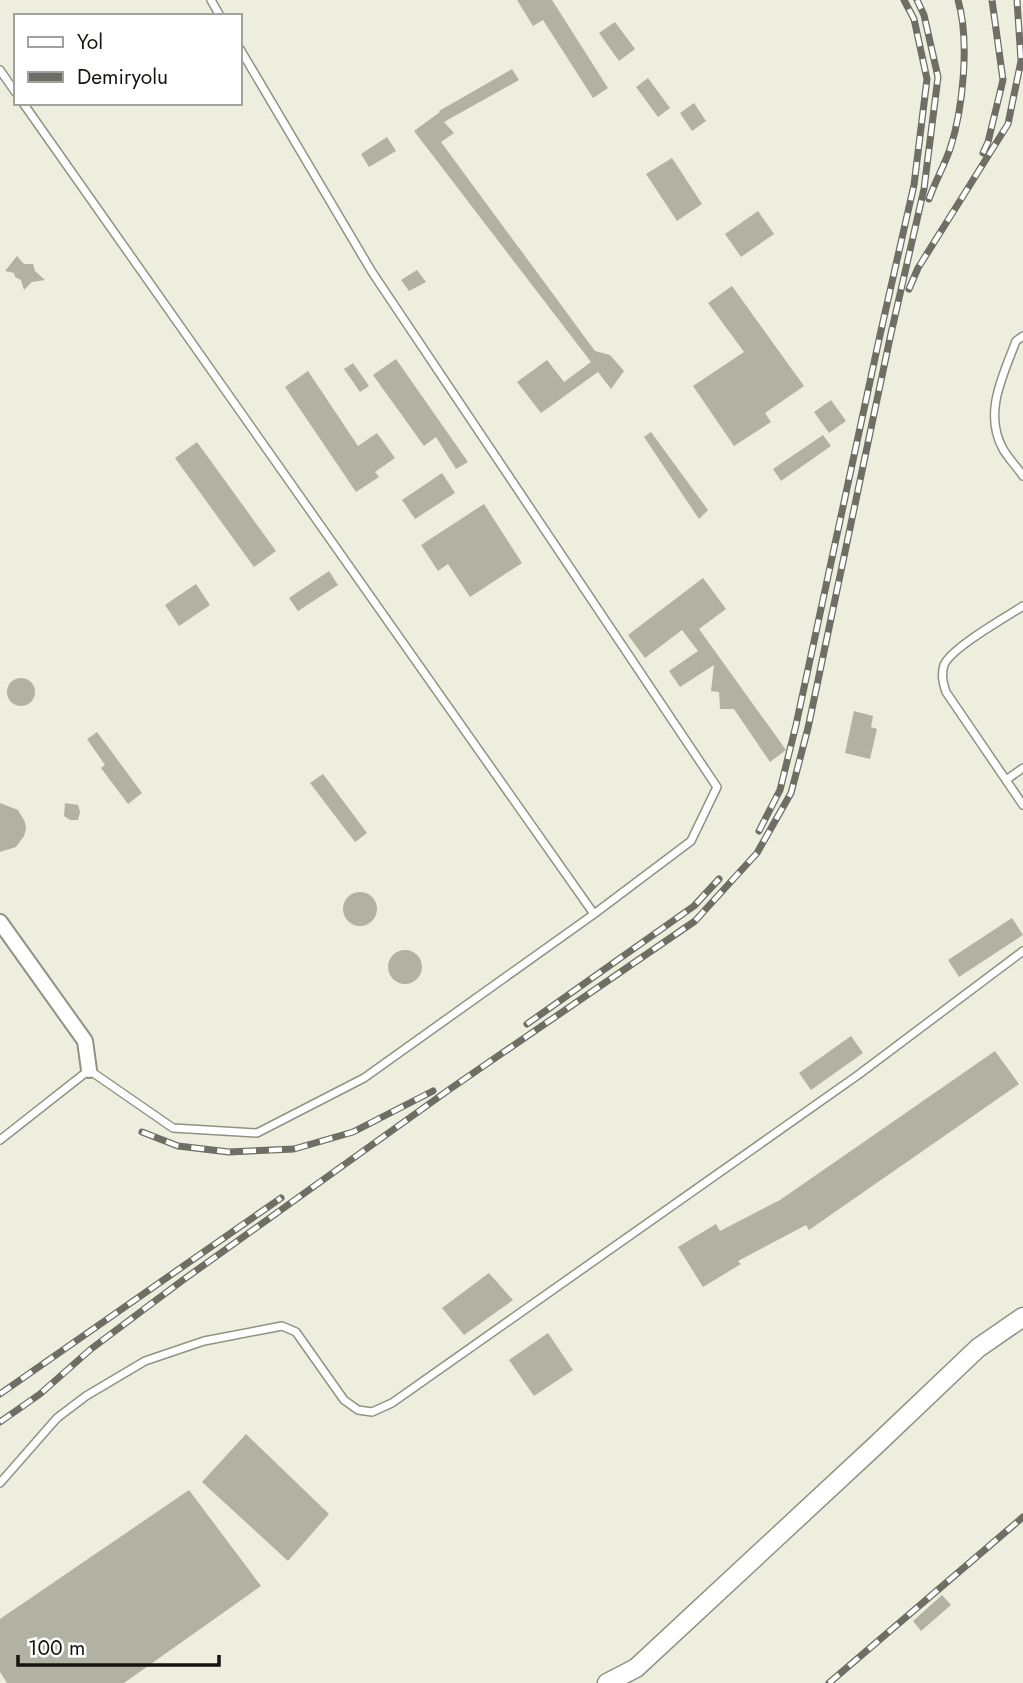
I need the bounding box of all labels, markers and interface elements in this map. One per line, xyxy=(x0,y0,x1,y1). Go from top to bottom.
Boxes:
legend xyxy=(14,14,242,105)
text: Yol xyxy=(77,27,103,57)
text: Demiryolu xyxy=(77,62,168,92)
scale bar xyxy=(18,1624,219,1668)
text: 100 m xyxy=(28,1633,85,1663)

